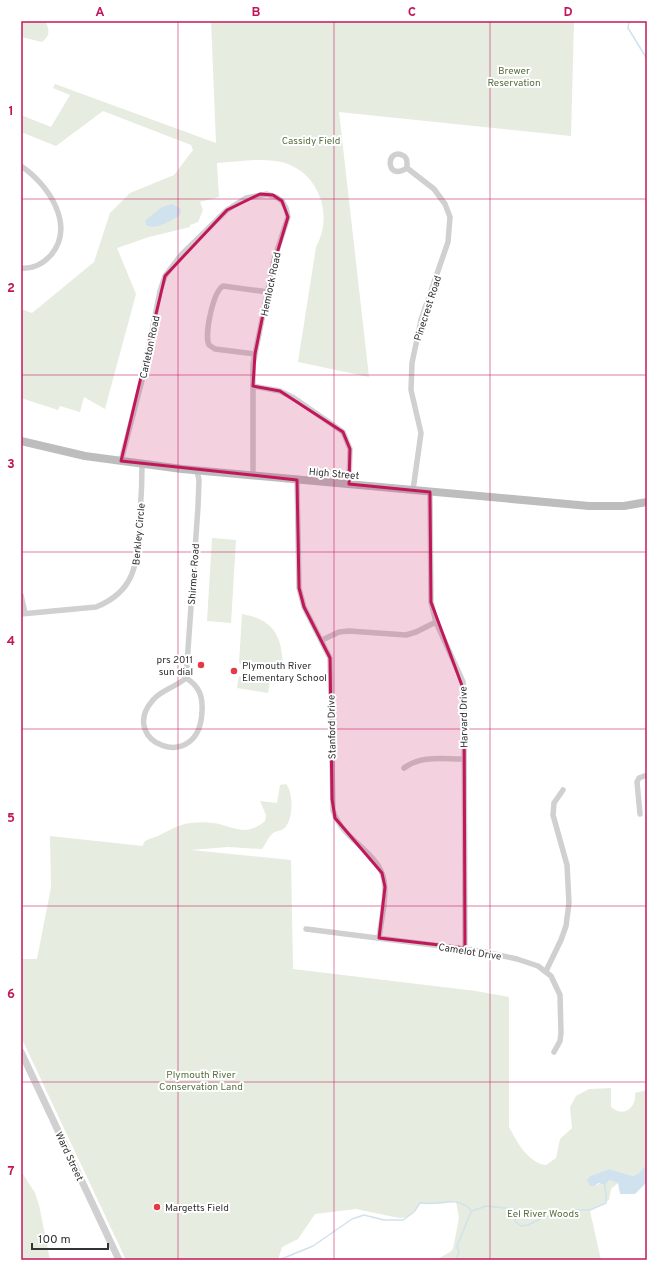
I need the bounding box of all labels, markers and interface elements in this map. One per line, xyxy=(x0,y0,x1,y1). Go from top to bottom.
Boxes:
text: A xyxy=(95,5,105,21)
text: B xyxy=(252,5,261,21)
text: C xyxy=(408,5,416,21)
text: D xyxy=(563,5,573,21)
park label: Brewer Reservation xyxy=(487,65,541,90)
text: 1 xyxy=(8,104,14,120)
park label: Cassidy Field xyxy=(282,135,340,148)
street label: Hemlock Road xyxy=(258,251,285,318)
street label: Pinecrest Road xyxy=(412,274,445,343)
text: 2 xyxy=(7,281,15,297)
street label: Carleton Road xyxy=(137,315,163,380)
text: 3 xyxy=(7,457,15,473)
street label: High Street xyxy=(308,466,360,483)
street label: Berkley Circle xyxy=(130,502,149,566)
street label: Shirmer Road xyxy=(186,543,203,605)
text: 4 xyxy=(7,634,15,650)
place label: prs 2011 sun dial xyxy=(157,654,193,679)
marker: prs 2011 sun dial xyxy=(196,660,206,670)
place label: Plymouth River Elementary School xyxy=(242,660,327,685)
marker: Plymouth River Elementary School xyxy=(229,666,239,676)
street label: Harvard Drive xyxy=(457,686,472,748)
street label: Stanford Drive xyxy=(325,695,340,759)
text: 5 xyxy=(7,811,15,827)
street label: Camelot Drive xyxy=(437,941,502,964)
text: 6 xyxy=(7,987,15,1003)
park label: Plymouth River Conservation Land xyxy=(159,1069,243,1094)
street label: Ward Street xyxy=(52,1130,86,1183)
text: 7 xyxy=(8,1164,15,1180)
marker: Margetts Field xyxy=(152,1202,162,1212)
place label: Margetts Field xyxy=(165,1202,229,1215)
park label: Eel River Woods xyxy=(507,1208,579,1221)
scale bar xyxy=(32,1225,108,1251)
text: 100 m xyxy=(38,1232,71,1248)

